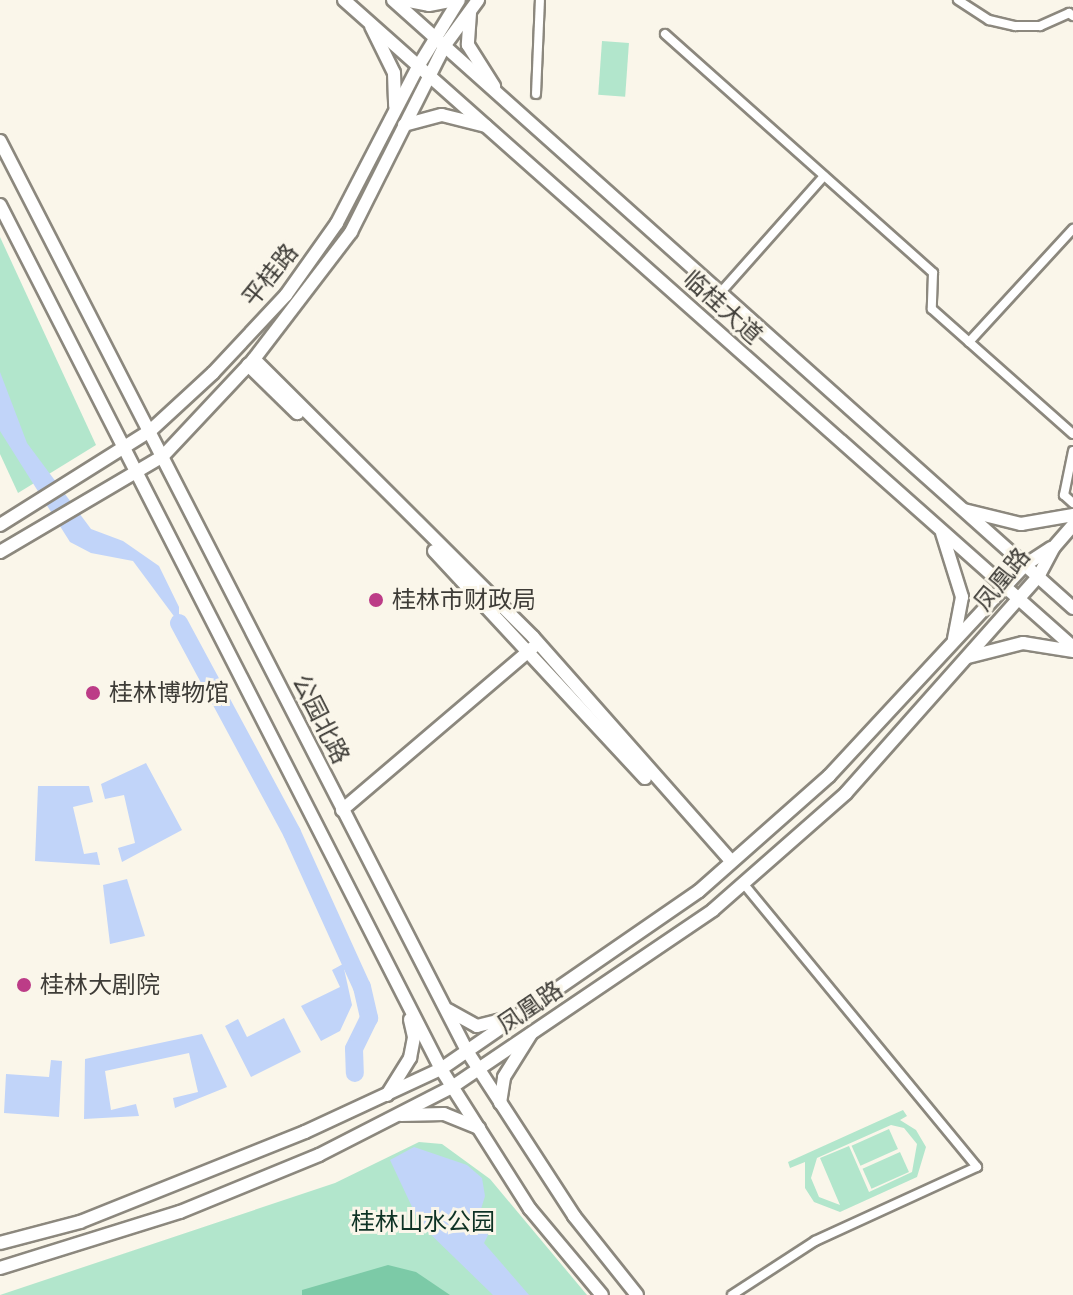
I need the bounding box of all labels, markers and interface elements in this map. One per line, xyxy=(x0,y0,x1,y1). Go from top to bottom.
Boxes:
street label: 平桂路 xyxy=(236,238,304,312)
street label: 临桂大道 xyxy=(678,264,768,350)
street label: 凤凰路 xyxy=(968,542,1036,616)
place label: 桂林市财政局 xyxy=(392,586,536,614)
marker: 桂林市财政局 xyxy=(367,591,385,609)
street label: 公园北路 xyxy=(286,670,356,768)
place label: 桂林博物馆 xyxy=(109,679,229,707)
marker: 桂林博物馆 xyxy=(84,684,102,702)
place label: 桂林大剧院 xyxy=(40,971,160,999)
street label: 凤凰路 xyxy=(492,975,568,1039)
marker: 桂林大剧院 xyxy=(15,976,33,994)
park label: 桂林山水公园 xyxy=(351,1208,495,1236)

